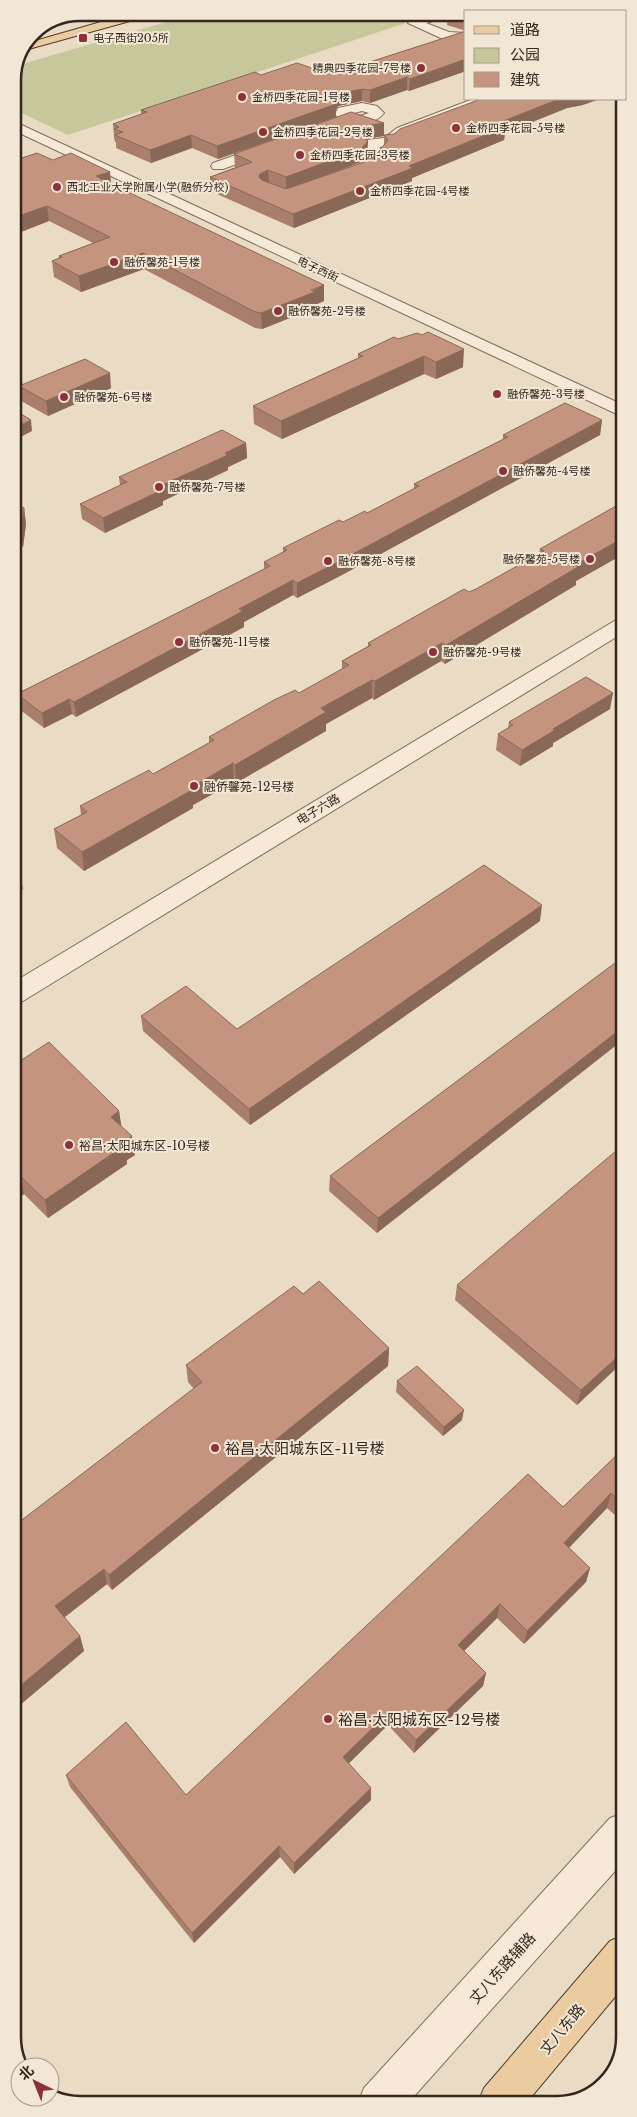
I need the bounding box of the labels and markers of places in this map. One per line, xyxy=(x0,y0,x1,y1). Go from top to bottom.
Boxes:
place label: 电子西街205所 xyxy=(93,31,169,45)
marker: 电子西街205所 xyxy=(77,32,89,44)
place label: 精典四季花园-7号楼 xyxy=(313,61,411,75)
marker: 精典四季花园-7号楼 xyxy=(415,62,427,74)
place label: 金桥四季花园-1号楼 xyxy=(252,90,350,104)
marker: 金桥四季花园-1号楼 xyxy=(236,91,248,103)
place label: 金桥四季花园-5号楼 xyxy=(466,121,565,135)
marker: 金桥四季花园-5号楼 xyxy=(450,122,462,134)
place label: 金桥四季花园-2号楼 xyxy=(273,125,373,139)
marker: 金桥四季花园-2号楼 xyxy=(257,126,269,138)
place label: 金桥四季花园-3号楼 xyxy=(310,148,410,162)
marker: 金桥四季花园-3号楼 xyxy=(294,149,306,161)
place label: 西北工业大学附属小学(融侨分校) xyxy=(67,180,229,194)
marker: 西北工业大学附属小学(融侨分校) xyxy=(51,181,63,193)
place label: 金桥四季花园-4号楼 xyxy=(370,184,470,198)
marker: 金桥四季花园-4号楼 xyxy=(354,185,366,197)
place label: 融侨馨苑-1号楼 xyxy=(124,255,200,269)
marker: 融侨馨苑-1号楼 xyxy=(108,256,120,268)
place label: 融侨馨苑-2号楼 xyxy=(288,304,366,318)
marker: 融侨馨苑-2号楼 xyxy=(272,305,284,317)
place label: 融侨馨苑-3号楼 xyxy=(507,387,585,401)
marker: 融侨馨苑-3号楼 xyxy=(491,388,503,400)
place label: 融侨馨苑-6号楼 xyxy=(74,390,152,404)
marker: 融侨馨苑-6号楼 xyxy=(58,391,70,403)
place label: 融侨馨苑-4号楼 xyxy=(513,464,591,478)
marker: 融侨馨苑-4号楼 xyxy=(497,465,509,477)
place label: 融侨馨苑-7号楼 xyxy=(169,480,246,494)
marker: 融侨馨苑-7号楼 xyxy=(153,481,165,493)
place label: 融侨馨苑-5号楼 xyxy=(503,552,580,566)
marker: 融侨馨苑-5号楼 xyxy=(584,553,596,565)
place label: 融侨馨苑-8号楼 xyxy=(338,554,416,568)
marker: 融侨馨苑-8号楼 xyxy=(322,555,334,567)
place label: 融侨馨苑-11号楼 xyxy=(189,635,270,649)
marker: 融侨馨苑-11号楼 xyxy=(173,636,185,648)
place label: 融侨馨苑-9号楼 xyxy=(443,645,521,659)
marker: 融侨馨苑-9号楼 xyxy=(427,646,439,658)
place label: 融侨馨苑-12号楼 xyxy=(204,779,294,794)
marker: 融侨馨苑-12号楼 xyxy=(188,780,200,792)
place label: 裕昌·太阳城东区-10号楼 xyxy=(79,1138,210,1153)
marker: 裕昌·太阳城东区-10号楼 xyxy=(63,1139,75,1151)
place label: 裕昌·太阳城东区-11号楼 xyxy=(225,1439,385,1458)
marker: 裕昌·太阳城东区-11号楼 xyxy=(209,1442,221,1454)
place label: 裕昌·太阳城东区-12号楼 xyxy=(338,1710,500,1729)
marker: 裕昌·太阳城东区-12号楼 xyxy=(322,1713,334,1725)

